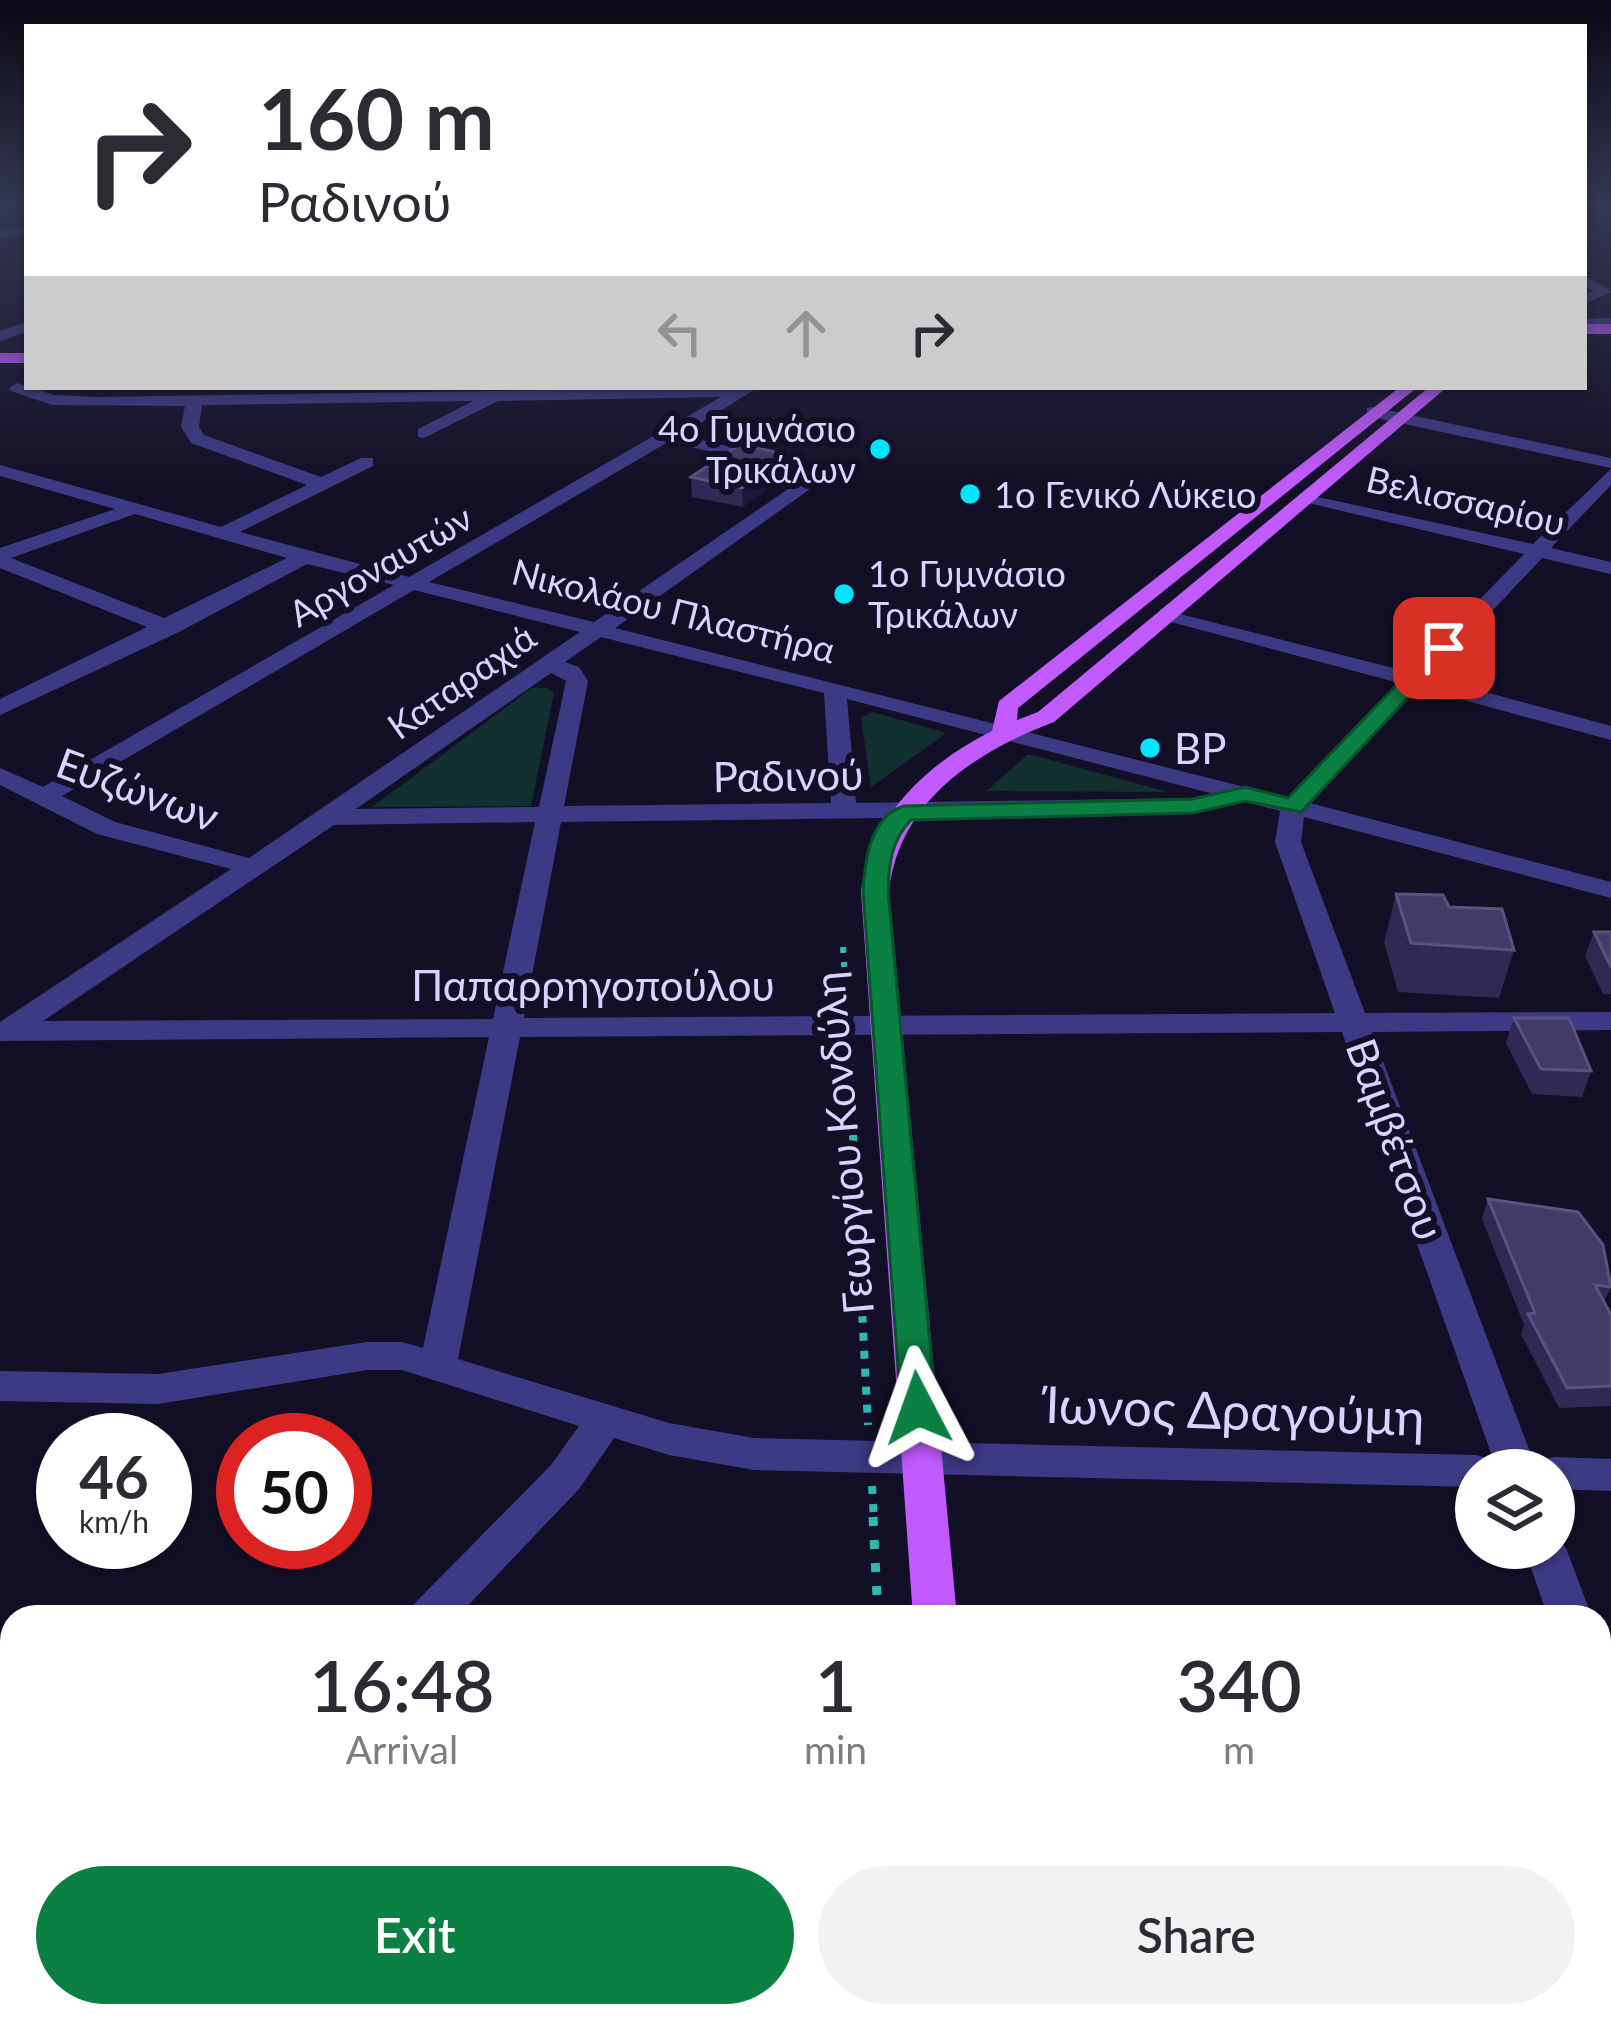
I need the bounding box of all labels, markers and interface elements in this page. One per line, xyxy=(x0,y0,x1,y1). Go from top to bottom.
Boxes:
text: 160 m xyxy=(258,67,495,168)
icon: right xyxy=(60,72,216,228)
text: Ραδινού xyxy=(258,169,452,234)
icon: left xyxy=(647,300,713,366)
icon: ahead xyxy=(773,300,839,366)
icon: right xyxy=(899,300,965,366)
place label: 4ο Γυμνάσιο Τρικάλων xyxy=(658,406,856,491)
marker: 4ο Γυμνάσιο Τρικάλων xyxy=(867,436,893,462)
street label: Βελισσαρίου xyxy=(1363,456,1569,544)
place label: 1ο Γενικό Λύκειο xyxy=(994,472,1256,516)
marker: 1ο Γενικό Λύκειο xyxy=(957,481,983,507)
street label: Αργοναυτών xyxy=(281,495,479,635)
street label: Νικολάου Πλαστήρα xyxy=(508,549,841,672)
place label: 1ο Γυμνάσιο Τρικάλων xyxy=(868,551,1066,636)
marker: 1ο Γυμνάσιο Τρικάλων xyxy=(831,581,857,607)
pin xyxy=(1393,597,1495,699)
street label: Καταραχιά xyxy=(379,614,544,748)
icon: arrive xyxy=(1411,615,1477,681)
place label: BP xyxy=(1174,723,1226,773)
marker: BP xyxy=(1137,735,1163,761)
street label: Ευζώνων xyxy=(50,737,226,841)
street label: Ραδινού xyxy=(712,749,864,801)
street label: Παπαρρηγοπούλου xyxy=(411,960,775,1010)
street label: Γεωργίου Κονδύλη xyxy=(803,969,883,1317)
street label: Βαμβέτσου xyxy=(1337,1032,1455,1246)
position arrow xyxy=(855,1345,981,1471)
street label: Ίωνος Δραγούμη xyxy=(1039,1373,1426,1447)
speed limit sign: 50 xyxy=(216,1413,372,1569)
text: 46 xyxy=(79,1440,149,1512)
map controls xyxy=(1455,1449,1575,1569)
button: layers xyxy=(1455,1449,1575,1569)
text: km/h xyxy=(79,1503,149,1539)
text: 16:48 xyxy=(309,1641,495,1727)
text: 1 xyxy=(815,1641,856,1727)
text: 340 xyxy=(1176,1641,1302,1727)
text: Arrival xyxy=(346,1726,458,1772)
text: min xyxy=(804,1726,867,1772)
text: m xyxy=(1223,1726,1255,1772)
button: Exit xyxy=(36,1866,794,2004)
button: Share xyxy=(818,1866,1575,2004)

